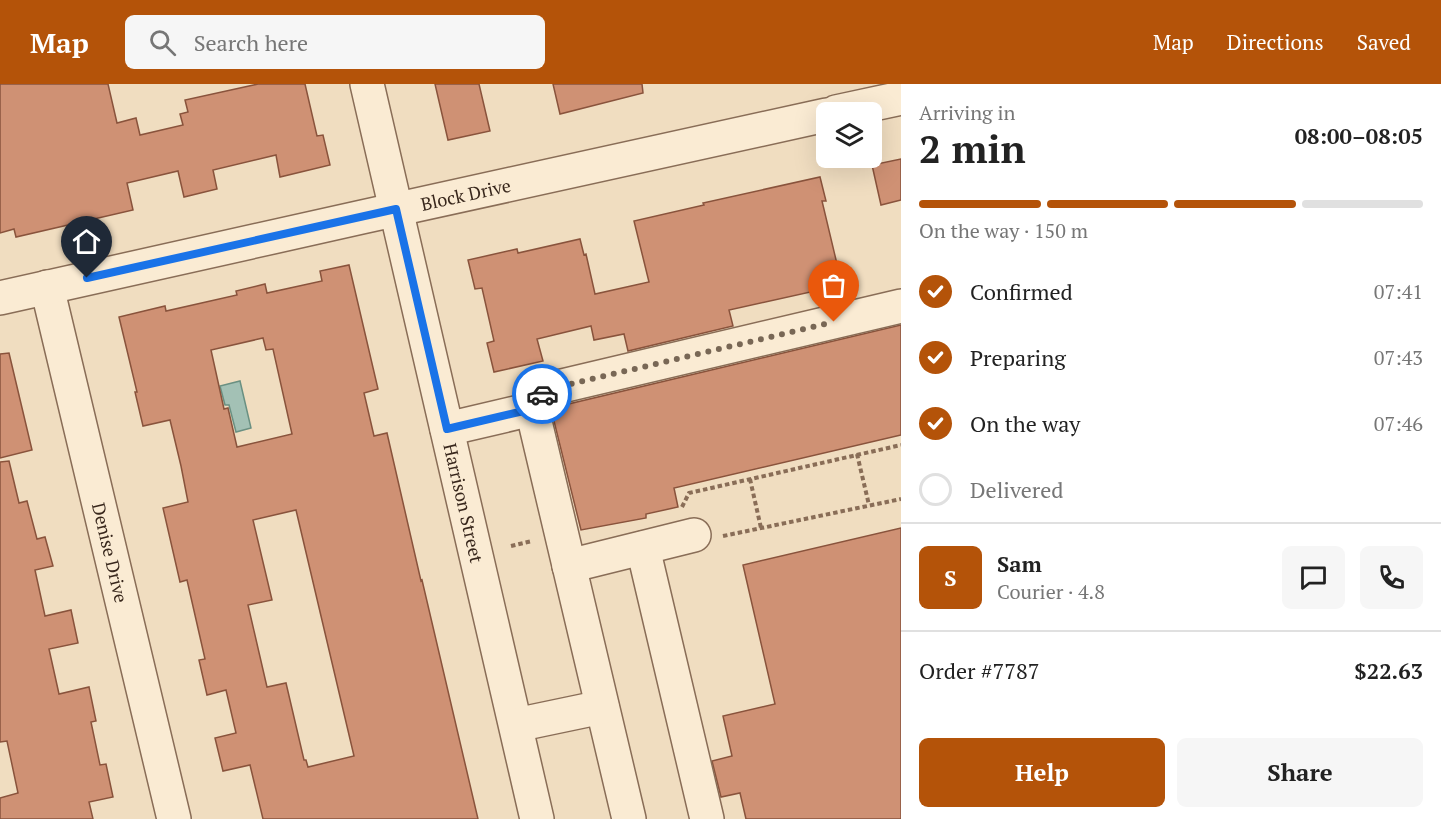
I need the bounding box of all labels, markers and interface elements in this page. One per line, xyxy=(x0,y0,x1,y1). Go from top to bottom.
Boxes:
search box xyxy=(125,15,545,69)
text: Map xyxy=(30,24,89,61)
icon: search xyxy=(146,26,179,59)
text: Search here xyxy=(194,28,308,57)
text: Map xyxy=(1153,28,1194,56)
text: Directions xyxy=(1227,28,1324,56)
text: Saved xyxy=(1357,28,1411,56)
text: Arriving in xyxy=(919,99,1015,126)
map controls xyxy=(816,102,882,168)
button: layers xyxy=(816,102,882,168)
text: 08:00–08:05 xyxy=(1295,121,1423,150)
text: 2 min xyxy=(919,122,1026,174)
street label: Block Drive xyxy=(418,173,513,216)
pin xyxy=(61,216,112,278)
text: On the way · 150 m xyxy=(919,217,1088,244)
icon: home xyxy=(70,225,103,258)
pin xyxy=(808,260,859,322)
icon: bag xyxy=(817,269,850,302)
icon: check xyxy=(919,275,952,308)
text: Confirmed xyxy=(970,277,1073,306)
text: 07:41 xyxy=(1374,278,1423,305)
icon: check xyxy=(919,341,952,374)
text: Preparing xyxy=(970,343,1066,372)
text: 07:43 xyxy=(1374,344,1423,371)
courier xyxy=(512,364,572,424)
icon: car xyxy=(526,378,559,411)
icon: check xyxy=(919,407,952,440)
text: On the way xyxy=(970,409,1080,438)
text: 07:46 xyxy=(1374,410,1423,437)
street label: Harrison Street xyxy=(438,441,489,566)
text: Delivered xyxy=(970,475,1063,504)
street label: Denise Drive xyxy=(87,500,134,605)
button: chat xyxy=(1282,546,1345,609)
button: phone xyxy=(1360,546,1423,609)
text: Sam xyxy=(997,549,1042,578)
text: S xyxy=(944,563,957,592)
text: Courier · 4.8 xyxy=(997,578,1105,605)
text: Order #7787 xyxy=(919,656,1039,685)
text: $22.63 xyxy=(1354,656,1423,685)
button: Help xyxy=(919,738,1165,807)
button: Share xyxy=(1177,738,1423,807)

